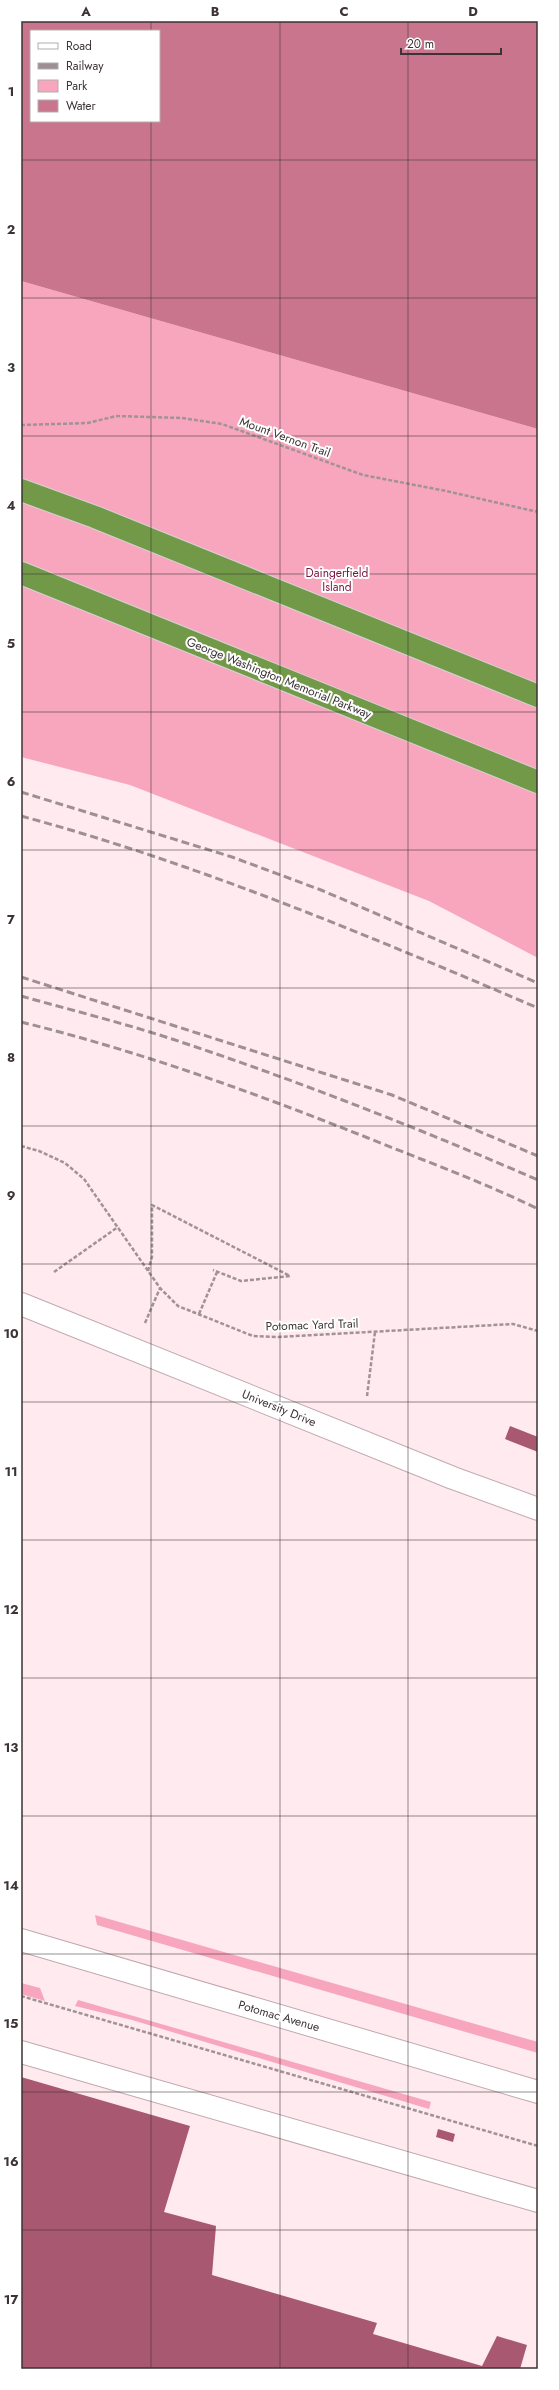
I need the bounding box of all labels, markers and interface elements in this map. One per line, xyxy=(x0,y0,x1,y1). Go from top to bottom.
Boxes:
text: A xyxy=(80,2,91,21)
text: B xyxy=(211,2,220,21)
text: C xyxy=(339,2,349,21)
text: D xyxy=(468,2,478,21)
legend xyxy=(30,30,160,122)
scale bar xyxy=(401,30,501,56)
text: 20 m xyxy=(407,35,434,53)
text: Road xyxy=(66,37,92,55)
text: Railway xyxy=(66,57,104,75)
text: Park xyxy=(66,77,88,95)
text: 1 xyxy=(8,82,14,101)
text: Water xyxy=(66,97,97,115)
text: 2 xyxy=(7,220,15,239)
text: 3 xyxy=(7,358,15,377)
street label: Mount Vernon Trail xyxy=(237,412,333,462)
text: 4 xyxy=(6,496,16,515)
park label: Daingerfield Island xyxy=(306,564,368,596)
street label: George Washington Memorial Parkway xyxy=(184,633,375,724)
text: 5 xyxy=(7,634,15,653)
text: 6 xyxy=(7,772,16,791)
text: 7 xyxy=(7,910,15,929)
text: 8 xyxy=(7,1048,15,1067)
text: 9 xyxy=(7,1186,16,1205)
street label: Potomac Yard Trail xyxy=(265,1314,359,1336)
text: 10 xyxy=(3,1324,19,1343)
street label: University Drive xyxy=(239,1385,319,1431)
text: 11 xyxy=(4,1462,18,1481)
text: 12 xyxy=(3,1600,19,1619)
text: 13 xyxy=(4,1738,18,1757)
text: 14 xyxy=(3,1876,19,1895)
street label: Potomac Avenue xyxy=(236,1996,322,2036)
text: 15 xyxy=(3,2014,19,2033)
text: 16 xyxy=(3,2152,19,2171)
text: 17 xyxy=(4,2290,18,2309)

